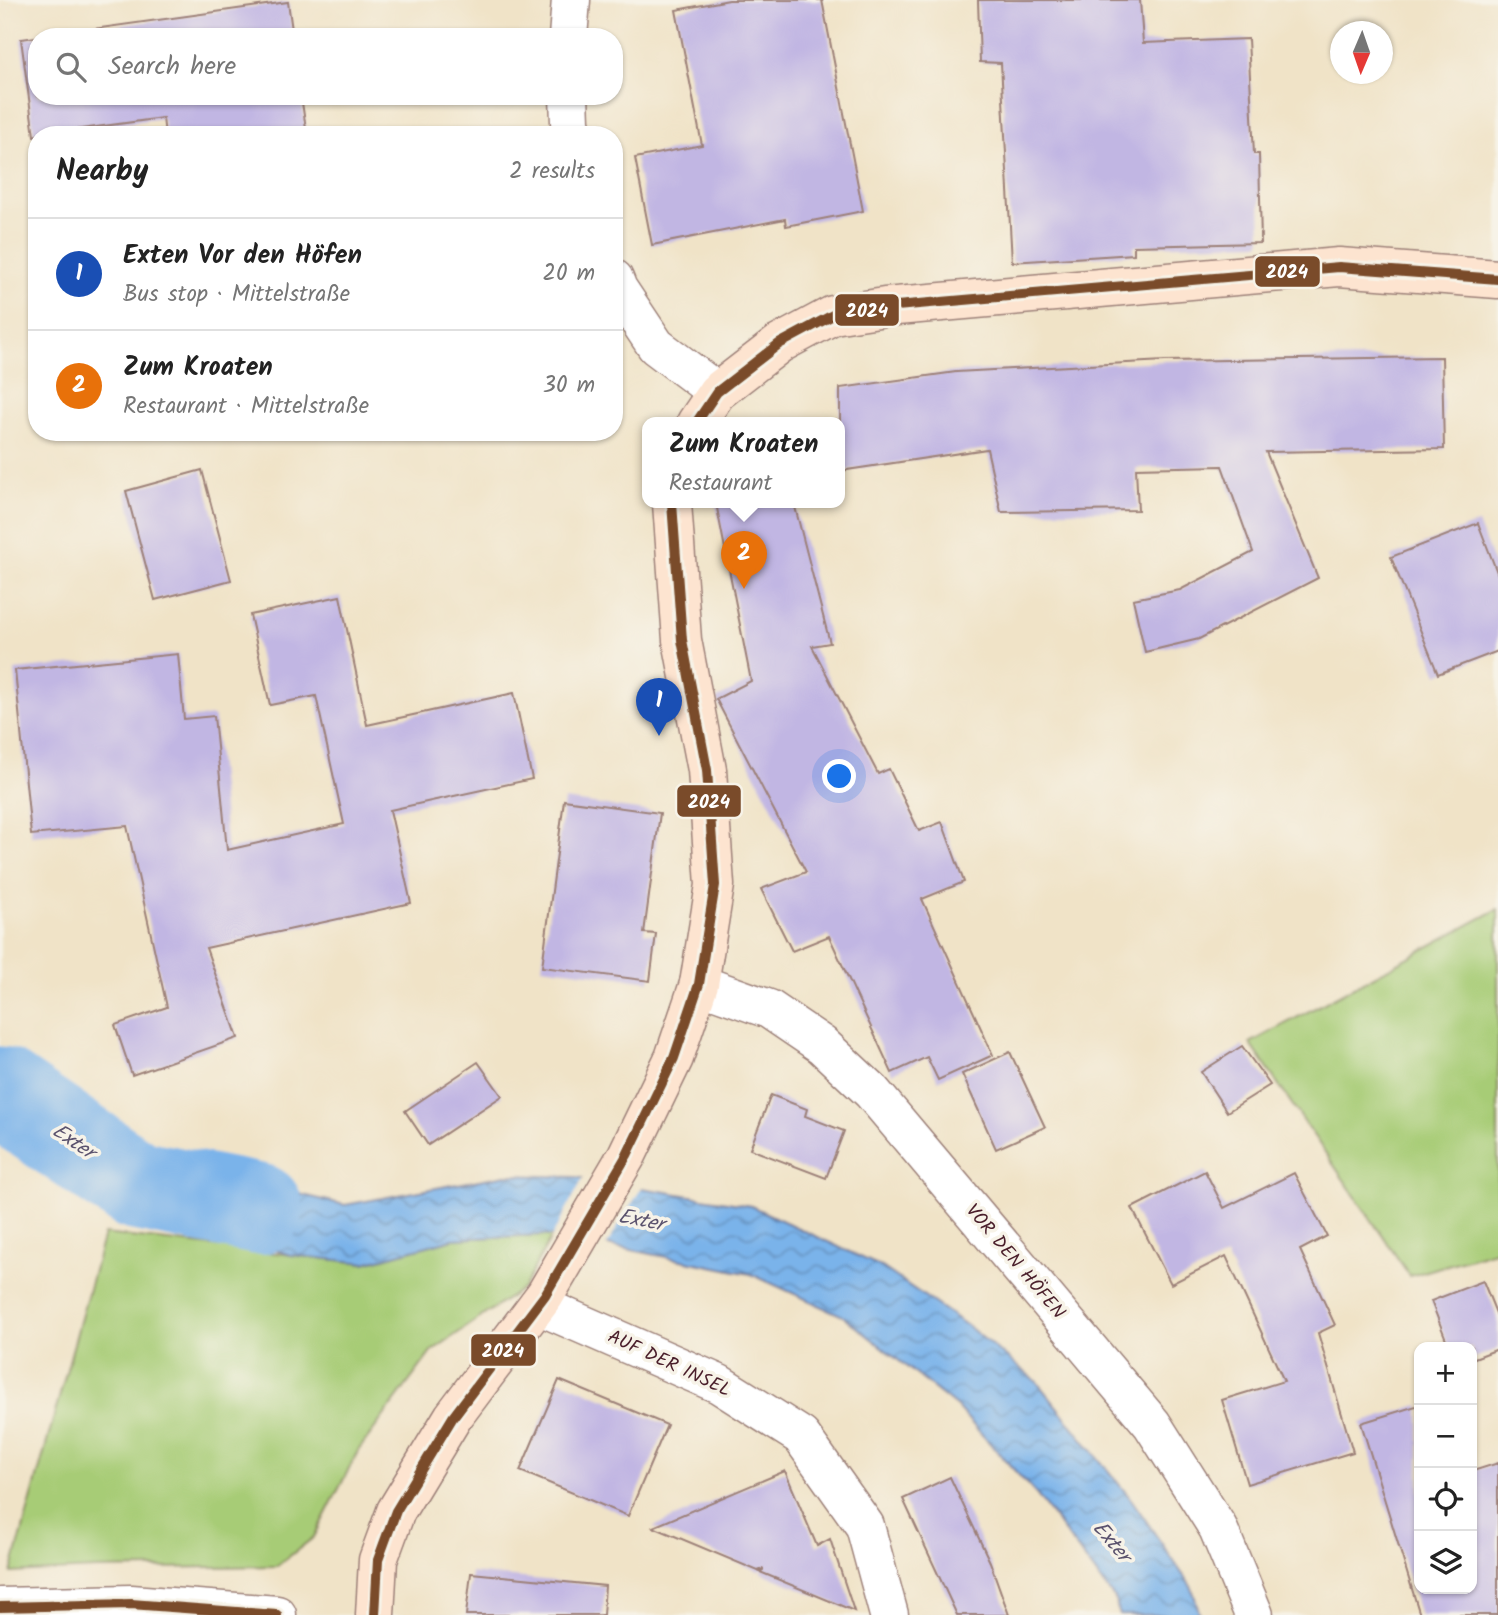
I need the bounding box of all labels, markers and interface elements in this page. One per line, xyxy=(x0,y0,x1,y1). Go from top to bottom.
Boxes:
north arrow xyxy=(1330,21,1393,84)
search box xyxy=(28,28,623,105)
text: Search here xyxy=(108,46,236,88)
icon: search xyxy=(52,48,90,86)
text: Nearby xyxy=(56,148,148,196)
text: 2 results xyxy=(509,154,595,190)
text: Exten Vor den Höfen xyxy=(123,235,362,277)
line badge: 2024 xyxy=(1254,255,1321,288)
text: 1 xyxy=(76,256,82,292)
text: 20 m xyxy=(543,256,595,292)
text: 2024 xyxy=(1266,258,1309,288)
text: Bus stop · Mittelstraße xyxy=(123,277,350,313)
line badge: 2024 xyxy=(834,293,900,327)
text: 2024 xyxy=(846,297,889,327)
text: Zum Kroaten xyxy=(123,347,273,389)
text: 2 xyxy=(72,368,86,404)
text: 30 m xyxy=(543,368,595,404)
text: Restaurant · Mittelstraße xyxy=(123,389,369,425)
popup xyxy=(642,417,845,508)
text: Zum Kroaten xyxy=(669,424,818,466)
text: Restaurant xyxy=(669,466,773,502)
pin: 2 xyxy=(721,531,767,589)
pin: 1 xyxy=(636,678,682,736)
your location xyxy=(822,759,856,793)
line badge: 2024 xyxy=(676,784,742,818)
text: 2024 xyxy=(688,788,731,818)
water label: Exter xyxy=(45,1116,105,1171)
street label: VOR DEN HÖFEN xyxy=(958,1198,1072,1326)
water label: Exter xyxy=(615,1200,671,1242)
street label: AUF DER INSEL xyxy=(602,1322,736,1406)
line badge: 2024 xyxy=(470,1333,537,1367)
text: 2024 xyxy=(482,1337,525,1367)
map controls xyxy=(1414,1342,1477,1594)
button: + xyxy=(1414,1342,1477,1405)
button: − xyxy=(1414,1405,1477,1468)
button: locate xyxy=(1414,1468,1477,1531)
water label: Exter xyxy=(1084,1514,1141,1573)
button: layers xyxy=(1414,1531,1477,1594)

